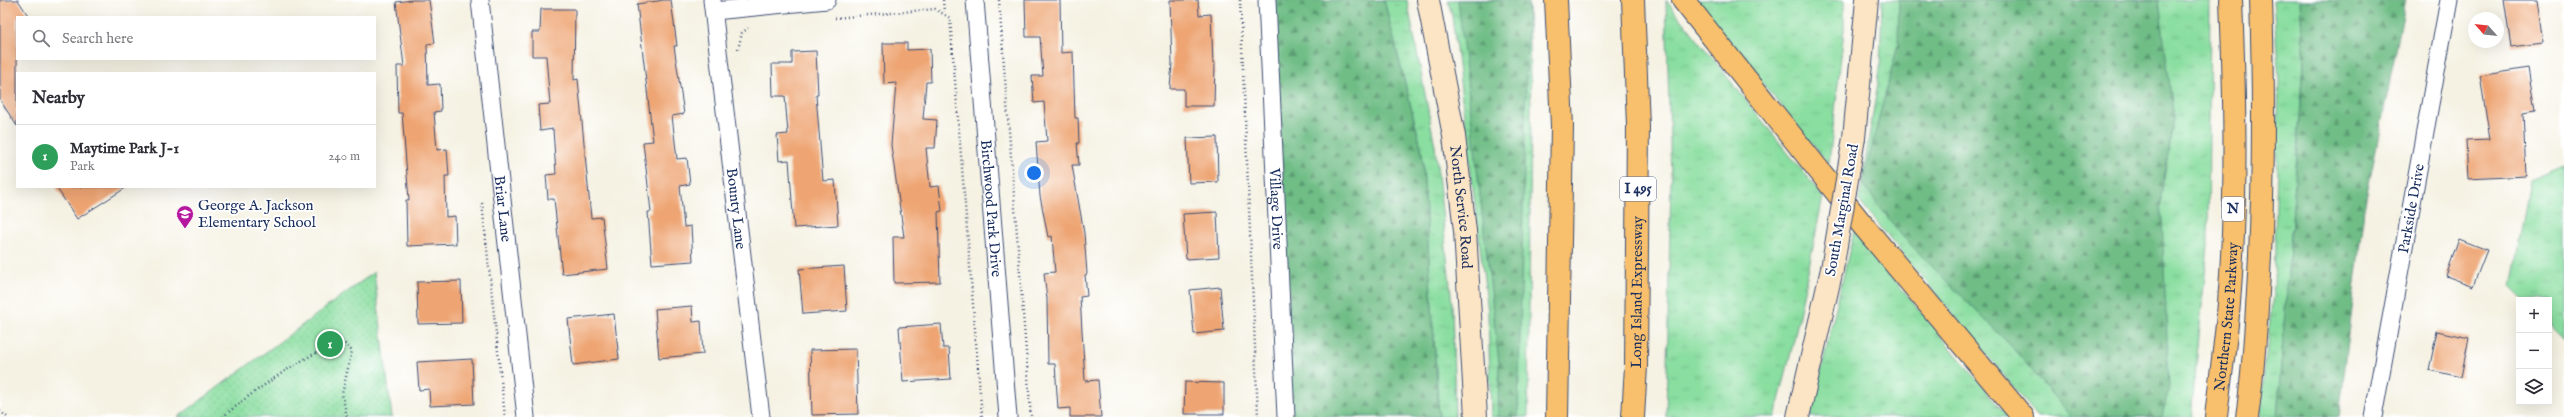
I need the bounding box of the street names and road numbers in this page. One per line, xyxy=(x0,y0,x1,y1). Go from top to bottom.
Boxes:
street label: Birchwood Park Drive xyxy=(977,139,1006,278)
street label: South Marginal Road xyxy=(1821,141,1863,278)
street label: North Service Road xyxy=(1446,144,1477,270)
street label: Parkside Drive xyxy=(2394,162,2429,255)
street label: Village Drive xyxy=(1265,166,1288,250)
street label: Bounty Lane xyxy=(722,167,751,250)
street label: Briar Lane xyxy=(490,174,516,243)
road number: I 495 xyxy=(1620,177,1656,201)
road number: N xyxy=(2222,197,2244,221)
street label: Long Island Expressway xyxy=(1626,215,1647,368)
street label: Northern State Parkway xyxy=(2210,241,2242,392)

